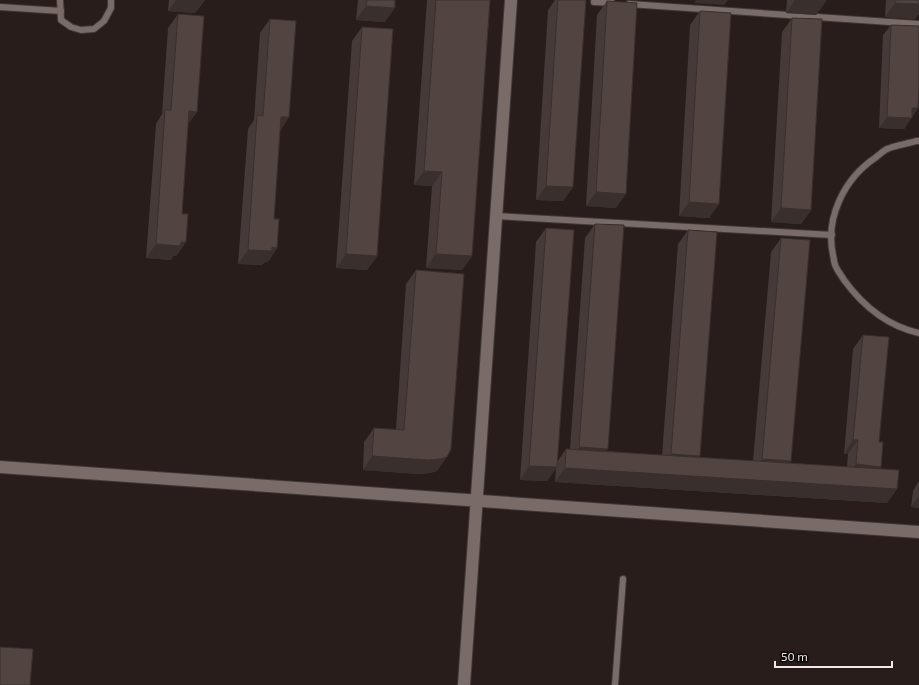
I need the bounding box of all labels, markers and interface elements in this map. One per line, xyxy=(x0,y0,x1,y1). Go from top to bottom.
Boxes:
scale bar xyxy=(775,643,892,669)
text: 50 m xyxy=(781,649,808,663)

